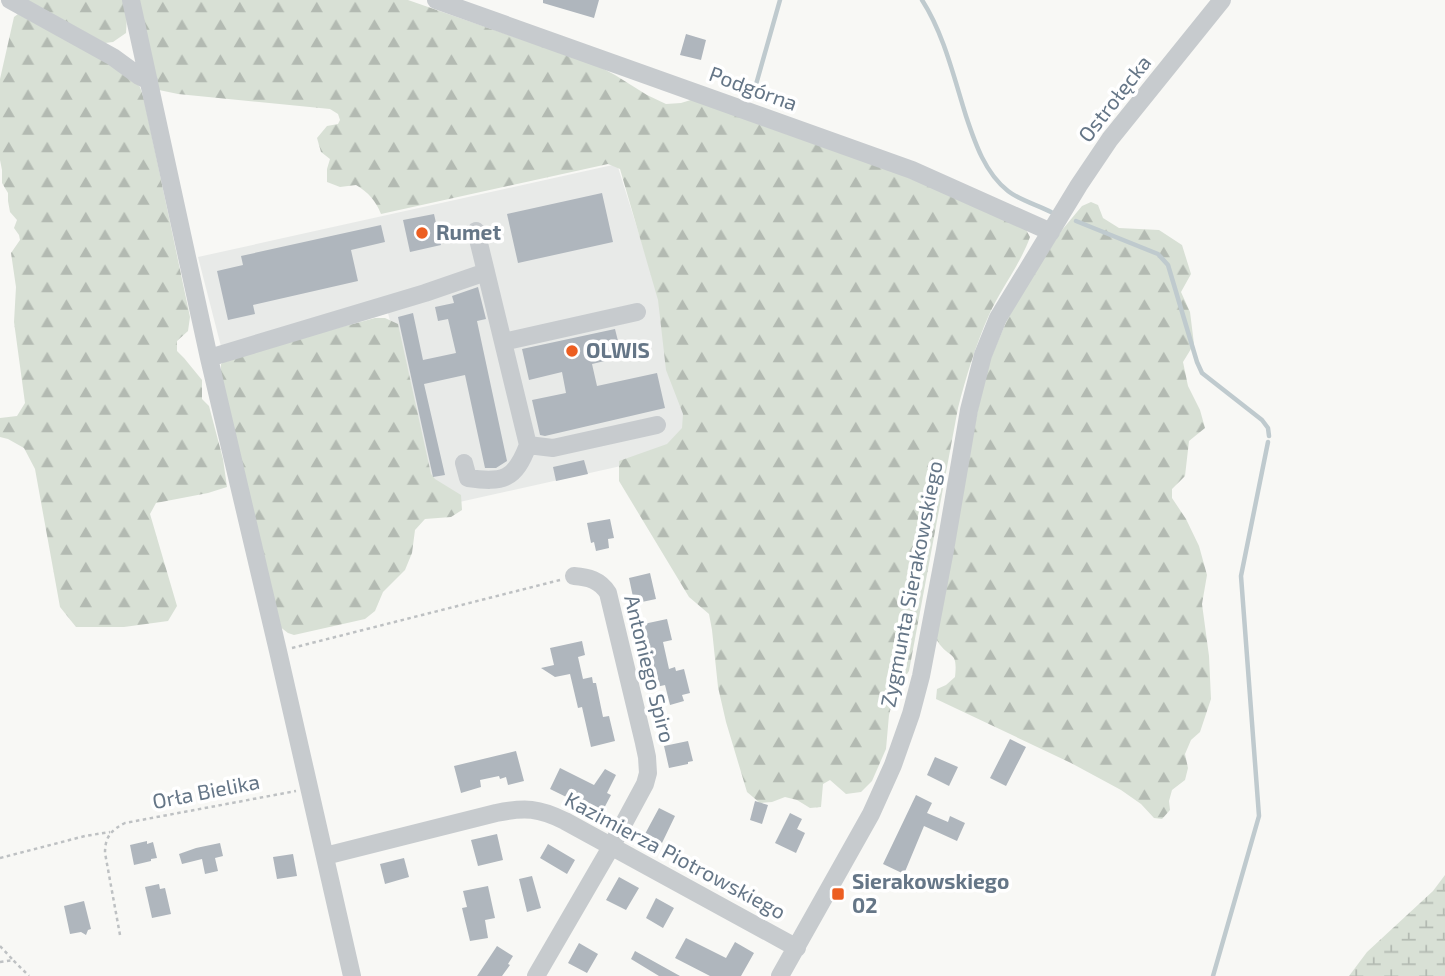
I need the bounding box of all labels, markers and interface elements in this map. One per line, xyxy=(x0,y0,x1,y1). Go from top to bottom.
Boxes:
street label: Ostrołęcka xyxy=(1072,50,1156,147)
street label: Podgórna xyxy=(706,60,801,115)
place label: Rumet xyxy=(436,219,501,244)
marker: Rumet xyxy=(414,225,430,241)
place label: OLWIS xyxy=(586,337,650,362)
marker: OLWIS xyxy=(564,343,580,359)
street label: Zygmunta Sierakowskiego xyxy=(874,458,947,709)
street label: Antoniego Spiro xyxy=(620,592,681,745)
street label: Orła Bielika xyxy=(150,768,261,813)
street label: Kazimierza Piotrowskiego xyxy=(561,786,790,924)
place label: Sierakowskiego 02 xyxy=(852,868,1009,917)
marker: Sierakowskiego 02 xyxy=(830,886,846,902)

